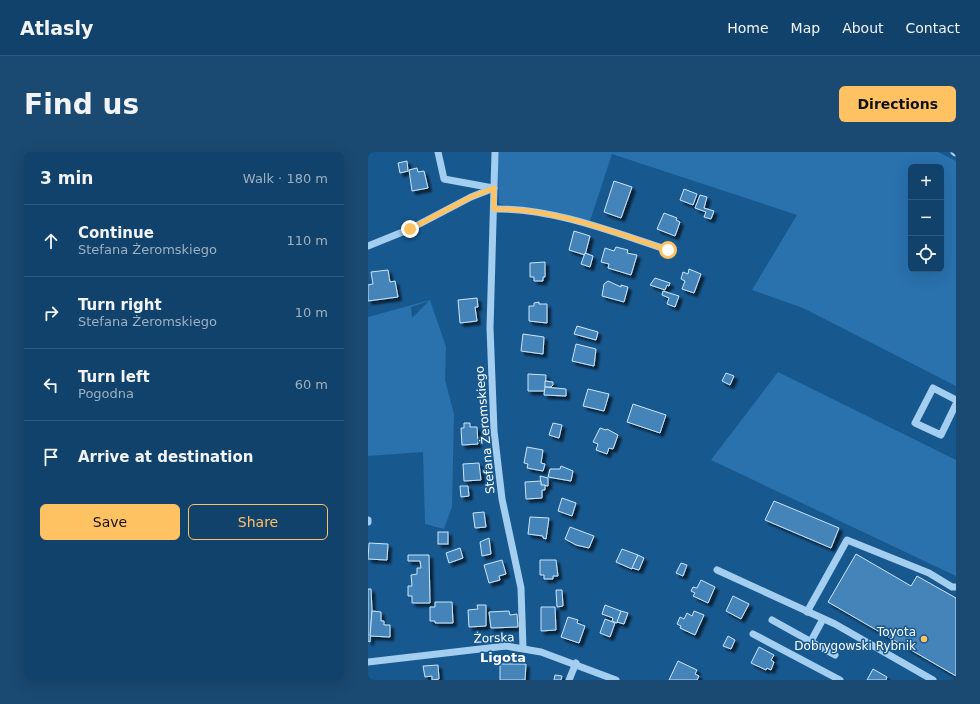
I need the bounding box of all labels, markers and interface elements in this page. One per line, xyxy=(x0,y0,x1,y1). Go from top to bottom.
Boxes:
text: Atlasly xyxy=(20,17,93,39)
text: Home xyxy=(727,20,769,36)
text: Map xyxy=(791,20,820,36)
text: About xyxy=(842,20,884,36)
text: Contact xyxy=(906,20,960,36)
button: Directions xyxy=(839,86,956,122)
text: Find us xyxy=(24,88,139,121)
map controls xyxy=(908,164,944,272)
button: + xyxy=(908,164,944,200)
text: 3 min xyxy=(40,168,93,188)
text: Walk · 180 m xyxy=(243,171,328,186)
button: − xyxy=(908,200,944,236)
route end xyxy=(401,220,419,238)
text: Continue xyxy=(78,224,154,242)
icon: ahead xyxy=(40,230,62,252)
text: 110 m xyxy=(286,233,328,248)
button: locate xyxy=(908,236,944,272)
route start xyxy=(659,241,677,259)
text: Stefana Żeromskiego xyxy=(78,242,217,257)
text: Turn right xyxy=(78,296,162,314)
icon: right xyxy=(40,302,62,324)
text: 10 m xyxy=(295,305,328,320)
text: Stefana Żeromskiego xyxy=(78,314,217,329)
street label: Stefana Żeromskiego xyxy=(471,366,498,495)
text: Turn left xyxy=(78,368,150,386)
icon: left xyxy=(40,374,62,396)
text: 60 m xyxy=(295,377,328,392)
text: Pogodna xyxy=(78,386,134,401)
icon: arrive xyxy=(40,446,62,468)
text: Arrive at destination xyxy=(78,448,253,466)
button: Save xyxy=(40,504,180,540)
button: Share xyxy=(188,504,328,540)
place label: Toyota Dobrygowski Rybnik xyxy=(794,625,916,653)
street label: Żorska xyxy=(473,629,515,646)
marker: Toyota Dobrygowski Rybnik xyxy=(919,634,929,644)
district label: Ligota xyxy=(480,650,526,665)

